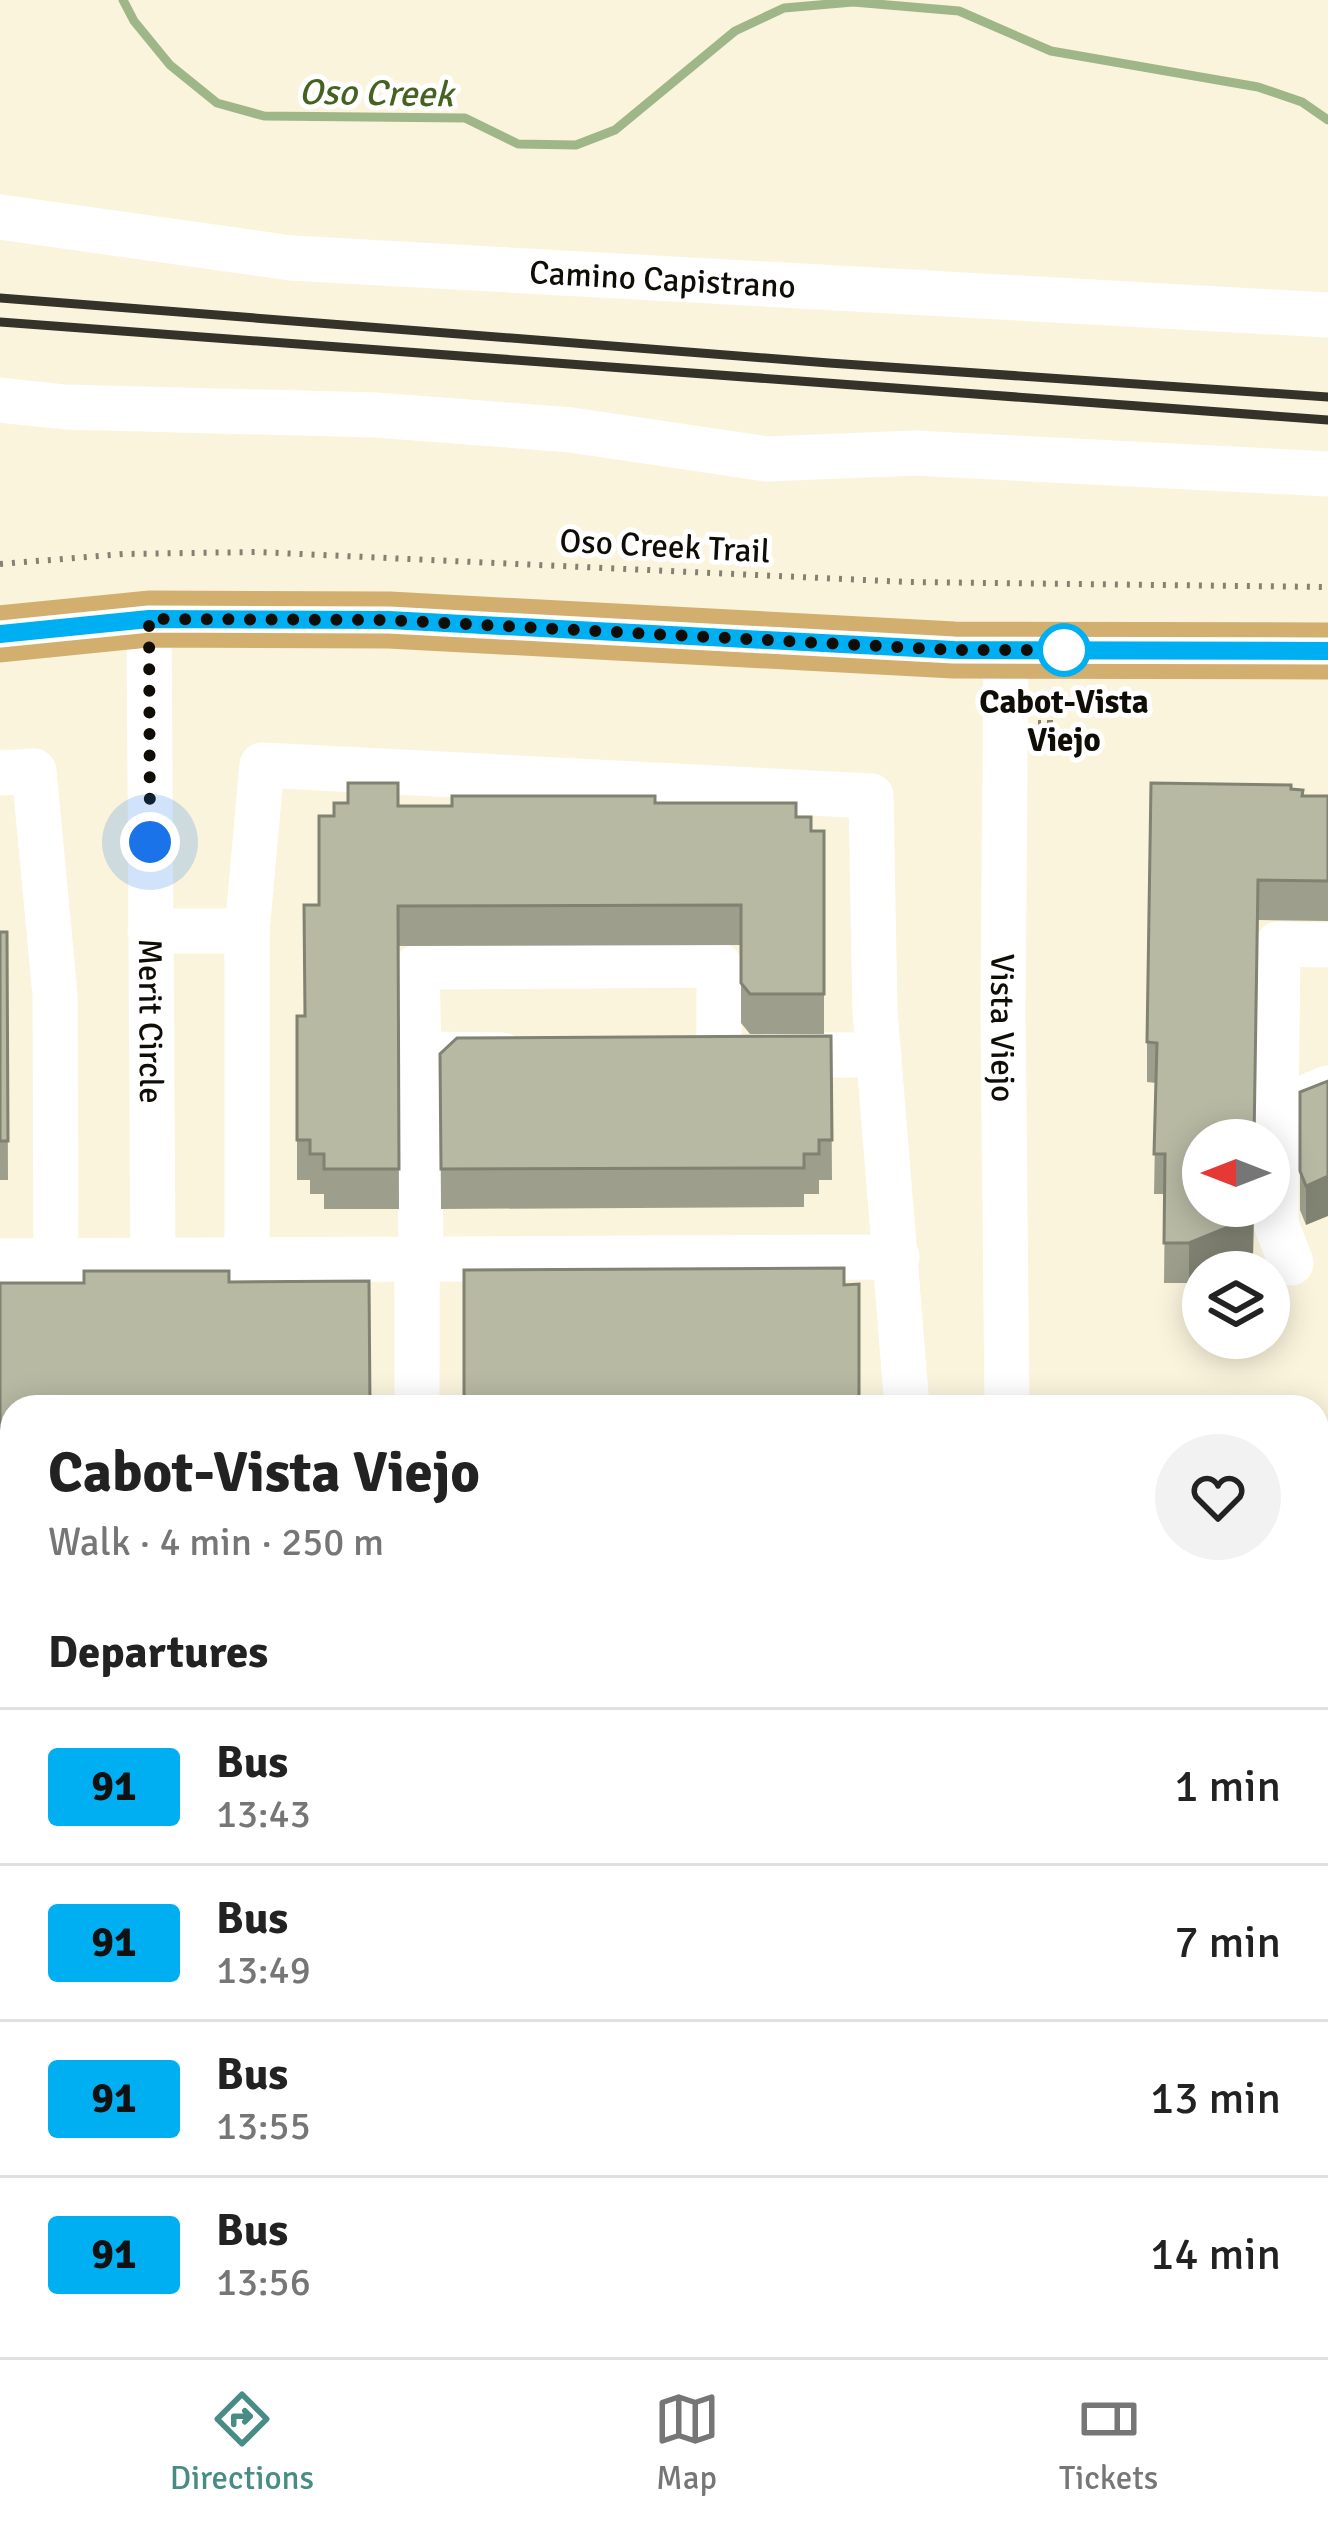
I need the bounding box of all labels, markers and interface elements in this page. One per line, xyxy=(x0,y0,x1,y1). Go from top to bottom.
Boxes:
water label: Oso Creek xyxy=(298,70,457,117)
street label: Camino Capistrano xyxy=(528,252,797,308)
street label: Oso Creek Trail xyxy=(559,521,771,572)
marker: Cabot-Vista Viejo xyxy=(1039,625,1089,675)
place label: Cabot-Vista Viejo xyxy=(979,682,1149,761)
your location xyxy=(120,812,180,872)
street label: Merit Circle xyxy=(129,938,171,1104)
street label: Vista Viejo xyxy=(981,953,1023,1103)
north arrow xyxy=(1182,1119,1290,1227)
map controls xyxy=(1182,1119,1290,1359)
button: layers xyxy=(1182,1251,1290,1359)
button: heart xyxy=(1155,1434,1281,1560)
text: Cabot-Vista Viejo xyxy=(48,1437,480,1508)
text: Walk · 4 min · 250 m xyxy=(48,1518,384,1566)
text: Departures xyxy=(48,1625,268,1680)
text: Bus xyxy=(216,1735,288,1790)
text: 1 min xyxy=(1174,1759,1281,1814)
text: 91 xyxy=(91,1761,137,1812)
text: 13:43 xyxy=(216,1790,311,1838)
text: Bus xyxy=(216,1891,288,1946)
text: 7 min xyxy=(1174,1915,1281,1970)
text: 91 xyxy=(91,1917,137,1968)
text: 13:49 xyxy=(216,1946,311,1994)
text: Bus xyxy=(216,2047,288,2102)
text: 13 min xyxy=(1150,2071,1281,2126)
text: 91 xyxy=(91,2073,137,2124)
text: 13:55 xyxy=(216,2102,311,2150)
text: Bus xyxy=(216,2203,288,2258)
text: 14 min xyxy=(1150,2227,1281,2282)
text: 91 xyxy=(91,2229,137,2280)
text: 13:56 xyxy=(216,2258,311,2306)
tab: Directions xyxy=(170,2386,314,2499)
tab: Map xyxy=(654,2386,720,2499)
tab: Tickets xyxy=(1059,2386,1158,2499)

